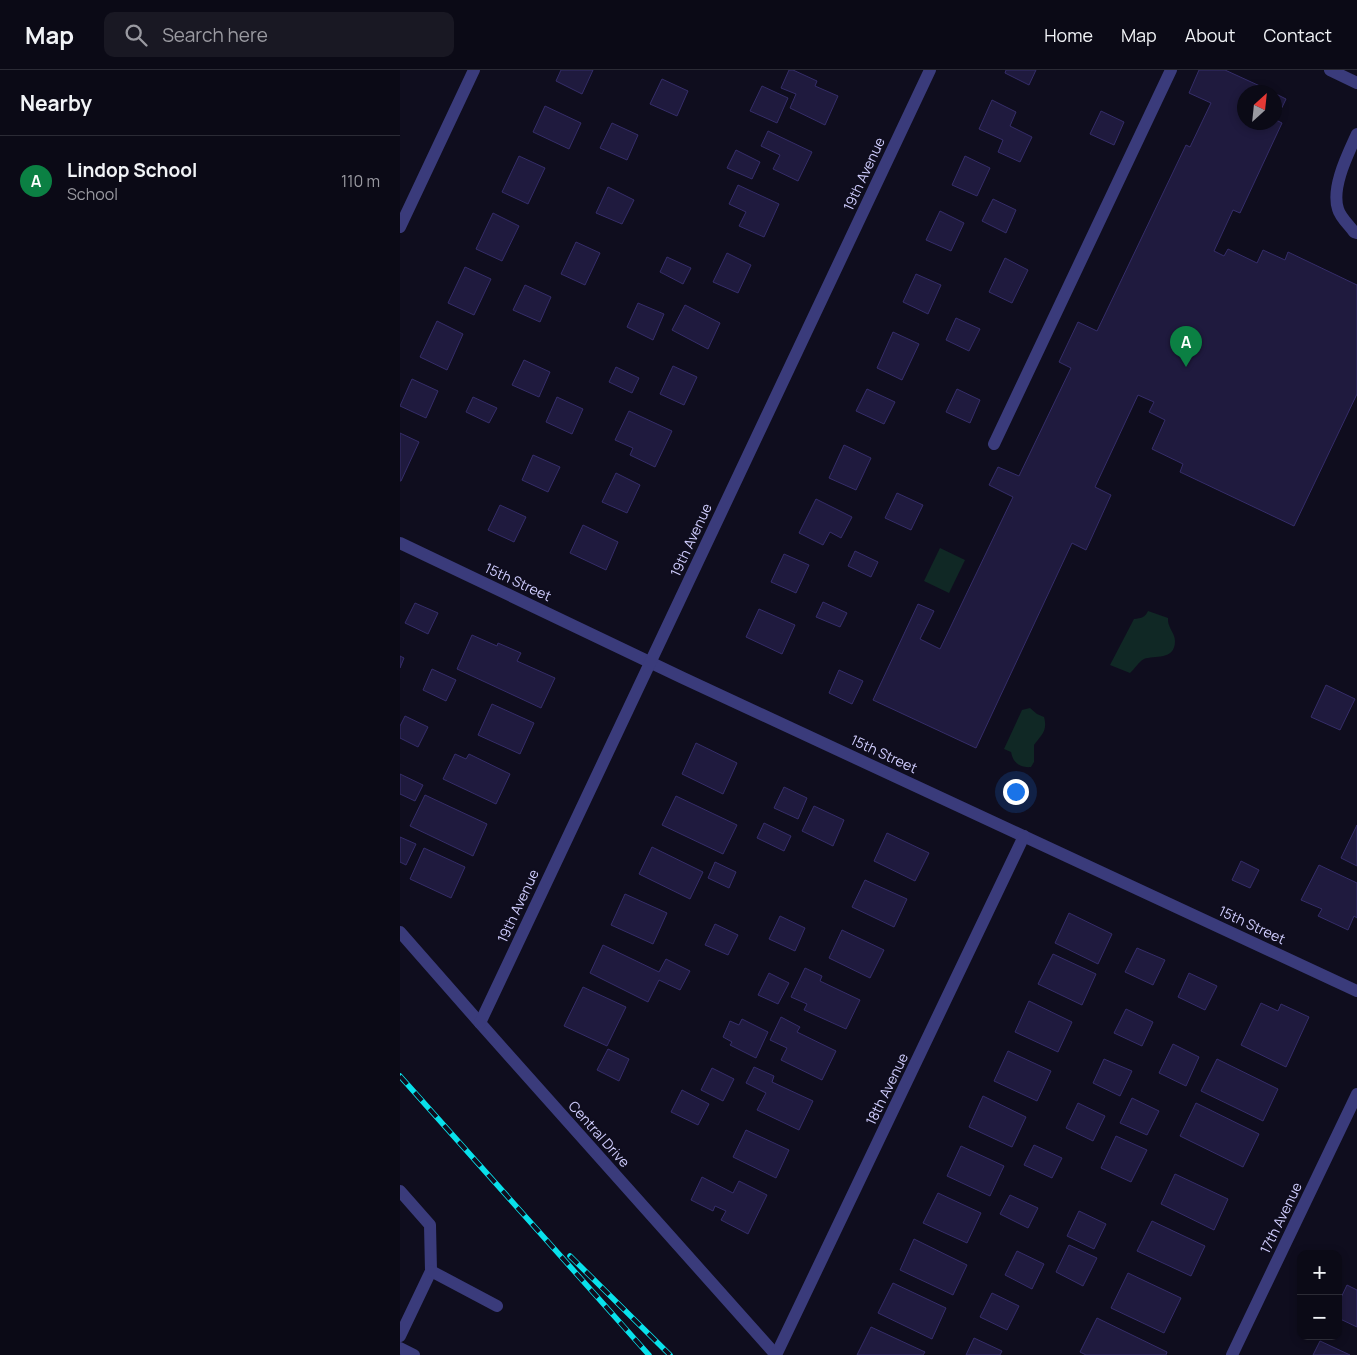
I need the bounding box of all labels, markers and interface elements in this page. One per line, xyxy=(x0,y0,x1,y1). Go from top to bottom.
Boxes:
search box xyxy=(104,12,454,57)
text: Map xyxy=(25,18,74,51)
icon: search xyxy=(122,21,150,49)
text: Search here xyxy=(162,22,268,48)
text: Home xyxy=(1044,23,1093,47)
text: Map xyxy=(1121,23,1157,47)
text: About xyxy=(1185,23,1235,47)
text: Contact xyxy=(1263,23,1332,47)
north arrow xyxy=(1237,85,1282,130)
text: Nearby xyxy=(20,89,92,117)
street label: 19th Avenue xyxy=(838,134,889,214)
text: Lindop School xyxy=(67,157,197,183)
text: A xyxy=(31,170,41,192)
text: 110 m xyxy=(341,170,380,192)
text: School xyxy=(67,183,118,205)
pin: A xyxy=(1170,326,1202,367)
street label: 19th Avenue xyxy=(665,500,716,580)
street label: 15th Street xyxy=(482,558,555,605)
street label: 15th Street xyxy=(848,730,921,777)
your location xyxy=(1003,779,1029,805)
street label: 19th Avenue xyxy=(492,866,543,946)
street label: 15th Street xyxy=(1216,901,1289,948)
street label: 18th Avenue xyxy=(861,1049,912,1128)
street label: Central Drive xyxy=(564,1096,634,1171)
street label: 17th Avenue xyxy=(1255,1179,1306,1257)
map controls xyxy=(1297,1250,1342,1340)
button: + xyxy=(1297,1250,1342,1295)
button: − xyxy=(1297,1295,1342,1340)

